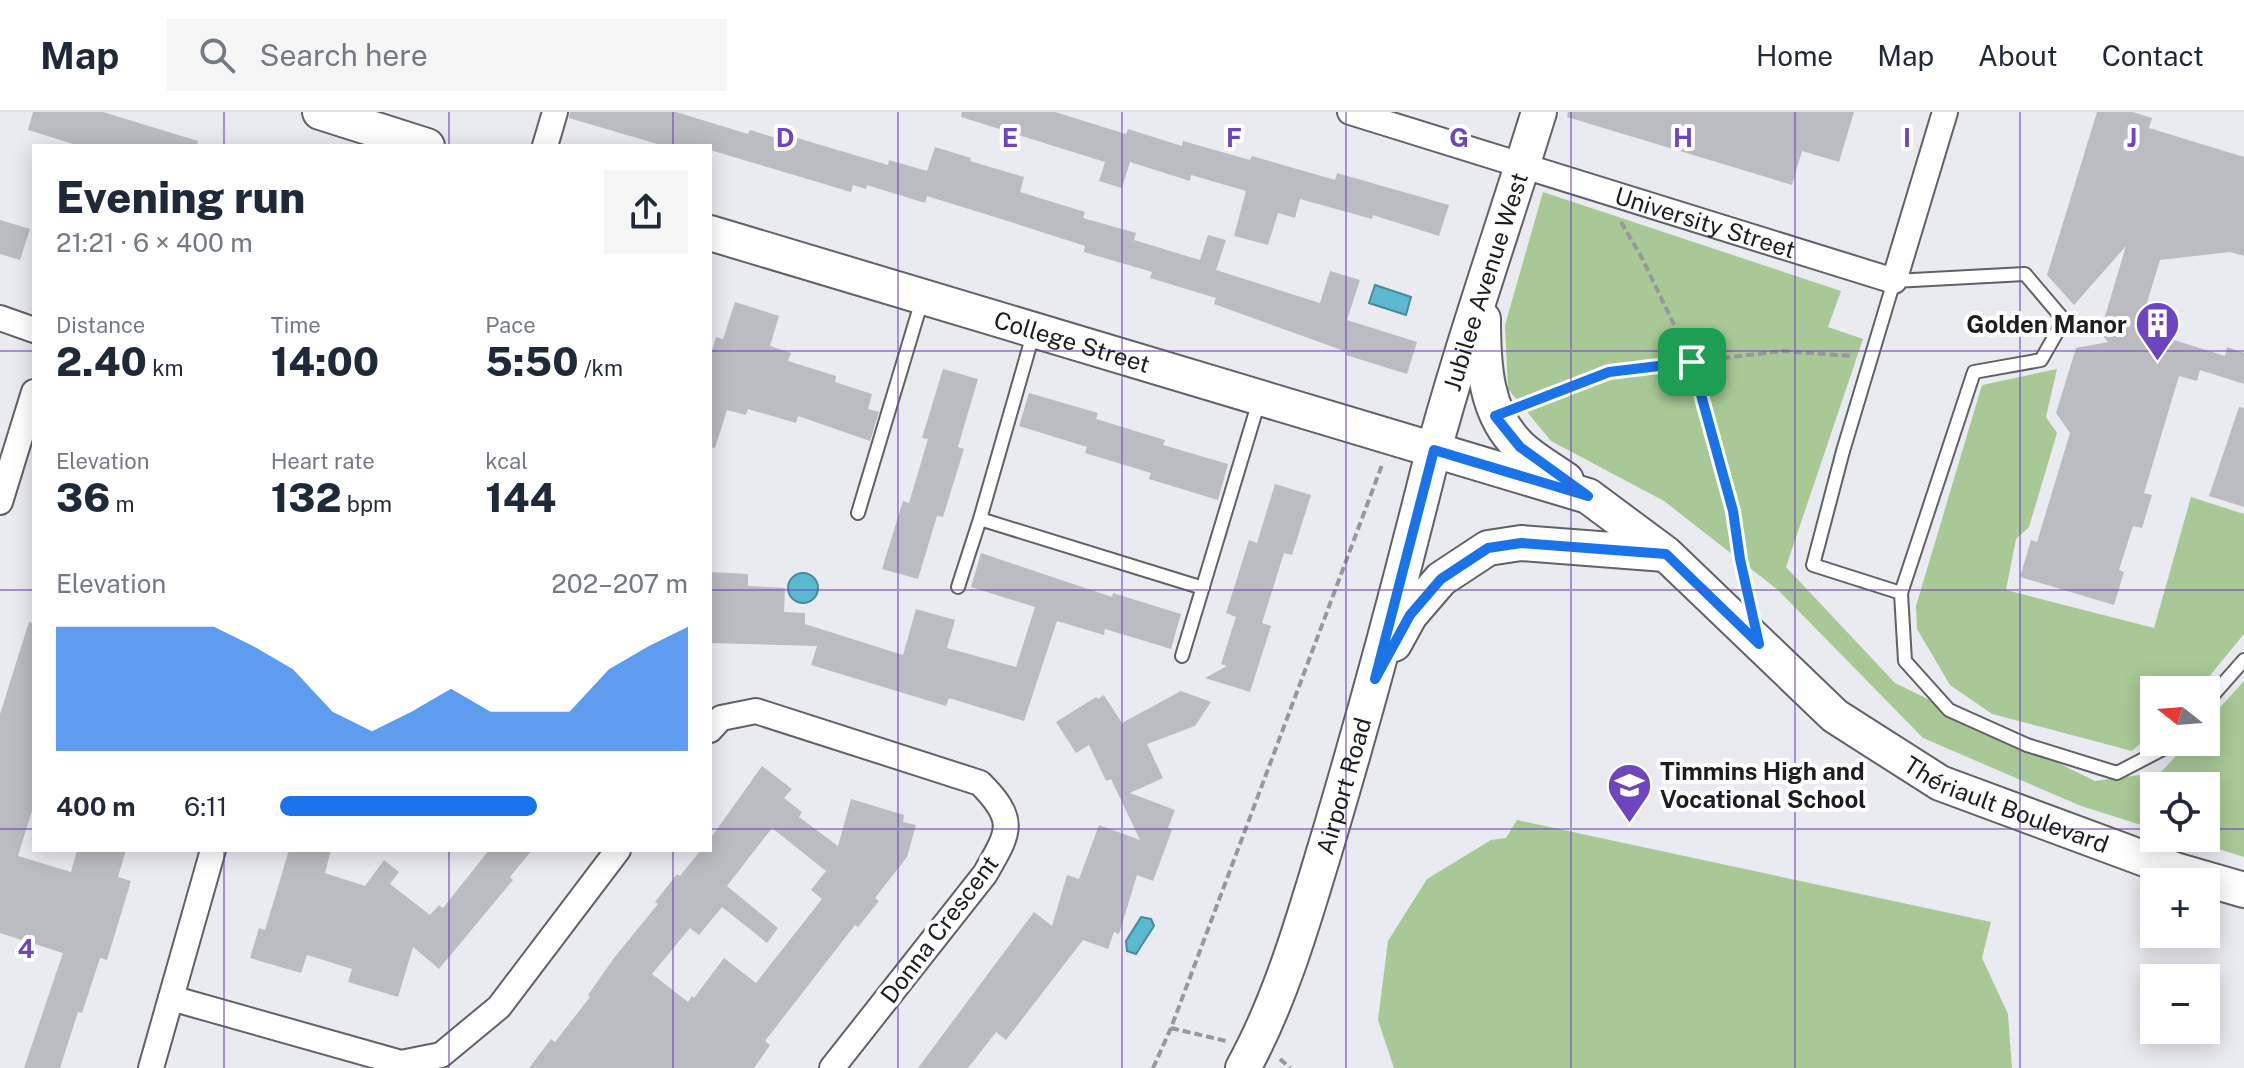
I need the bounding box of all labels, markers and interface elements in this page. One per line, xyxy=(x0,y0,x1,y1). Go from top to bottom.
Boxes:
search box xyxy=(167,19,727,91)
text: Map xyxy=(40,33,119,78)
icon: search xyxy=(195,33,239,77)
text: Search here xyxy=(259,37,428,73)
text: Home xyxy=(1756,39,1833,72)
text: Map xyxy=(1877,39,1934,72)
text: About xyxy=(1978,39,2058,72)
text: Contact xyxy=(2102,39,2204,72)
text: D xyxy=(776,122,794,153)
text: E xyxy=(1002,122,1018,153)
text: F xyxy=(1226,122,1242,153)
text: G xyxy=(1449,122,1469,153)
text: H xyxy=(1673,122,1693,153)
text: I xyxy=(1903,122,1911,153)
text: J xyxy=(2127,122,2137,153)
street label: Jubilee Avenue West xyxy=(1438,169,1533,394)
button: share xyxy=(604,170,688,254)
text: Evening run xyxy=(56,171,305,223)
street label: University Street xyxy=(1612,181,1799,264)
text: 21:21 · 6 × 400 m xyxy=(56,227,253,258)
building icon: Golden Manor xyxy=(2134,300,2182,363)
street label: College Street xyxy=(991,305,1153,378)
place label: Golden Manor xyxy=(1966,310,2127,338)
text: Distance xyxy=(56,312,145,338)
text: Time xyxy=(271,312,321,338)
text: Pace xyxy=(485,312,536,338)
pin xyxy=(1658,328,1726,396)
text: 2.40 xyxy=(56,338,147,385)
text: 14:00 xyxy=(271,338,379,385)
text: 5:50 xyxy=(485,338,579,385)
icon: arrive xyxy=(1670,340,1714,384)
text: km xyxy=(147,355,184,381)
text: /km xyxy=(579,355,623,381)
text: Elevation xyxy=(56,448,149,474)
text: Heart rate xyxy=(271,448,375,474)
text: kcal xyxy=(485,448,528,474)
text: 36 xyxy=(56,474,110,521)
text: 132 xyxy=(271,474,342,521)
text: 144 xyxy=(485,474,556,521)
text: m xyxy=(110,491,135,517)
text: bpm xyxy=(342,491,392,517)
text: Elevation xyxy=(56,568,166,599)
text: 202–207 m xyxy=(551,568,688,599)
north arrow xyxy=(2140,676,2220,756)
map controls xyxy=(2140,676,2220,1044)
street label: Airport Road xyxy=(1310,714,1376,858)
street label: Thériault Boulevard xyxy=(1899,750,2113,858)
place label: Timmins High and Vocational School xyxy=(1660,757,1866,813)
school or university icon: Timmins High and Vocational School xyxy=(1605,761,1653,824)
button: locate xyxy=(2140,772,2220,852)
text: 400 m xyxy=(56,791,136,822)
text: 6:11 xyxy=(184,791,227,822)
street label: Donna Crescent xyxy=(874,850,1004,1008)
button: + xyxy=(2140,868,2220,948)
text: 4 xyxy=(17,933,35,964)
button: − xyxy=(2140,964,2220,1044)

